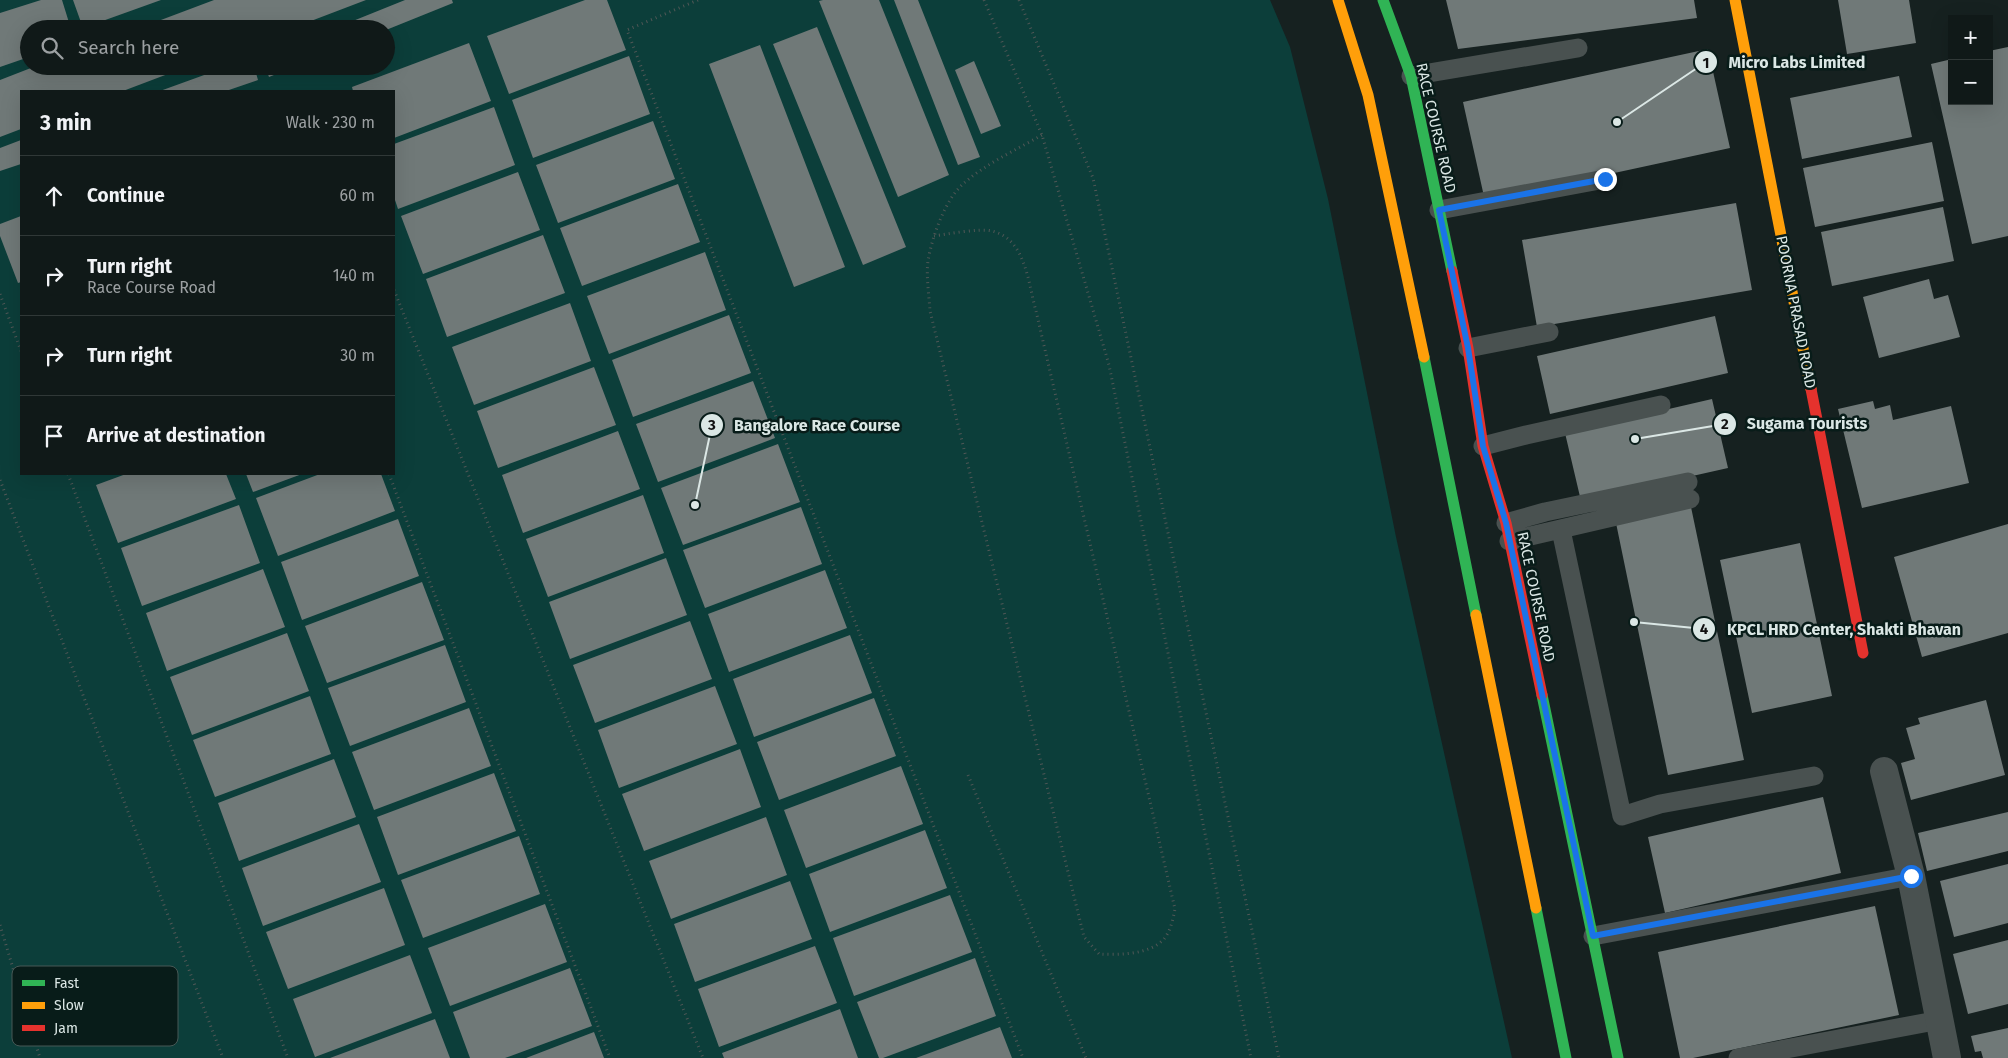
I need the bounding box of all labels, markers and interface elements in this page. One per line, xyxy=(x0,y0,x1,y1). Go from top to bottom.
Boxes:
map controls xyxy=(1948,15,1993,105)
button: + xyxy=(1948,15,1993,60)
search box xyxy=(20,20,395,75)
icon: search xyxy=(38,34,66,62)
text: Search here xyxy=(78,36,179,59)
callout: Micro Labs Limited xyxy=(1694,47,1876,78)
text: Micro Labs Limited xyxy=(1729,53,1865,72)
text: 1 xyxy=(1703,54,1709,72)
button: − xyxy=(1948,60,1993,105)
street label: RACE COURSE ROAD xyxy=(1412,61,1460,195)
text: 3 min xyxy=(40,110,92,136)
text: Walk · 230 m xyxy=(286,113,375,132)
route end xyxy=(1594,168,1617,191)
icon: ahead xyxy=(40,182,68,210)
text: Continue xyxy=(87,184,165,207)
text: 60 m xyxy=(340,186,375,205)
street label: POORNA PRASAD ROAD xyxy=(1772,234,1820,390)
text: Turn right xyxy=(87,255,172,278)
icon: right xyxy=(40,262,68,290)
text: 140 m xyxy=(333,266,375,285)
text: Race Course Road xyxy=(87,278,216,297)
icon: right xyxy=(40,342,68,370)
text: Turn right xyxy=(87,344,172,367)
text: 30 m xyxy=(340,346,375,365)
callout: Sugama Tourists xyxy=(1712,408,1878,439)
callout: Bangalore Race Course xyxy=(699,410,910,441)
text: Sugama Tourists xyxy=(1747,414,1867,433)
text: 2 xyxy=(1721,415,1729,433)
text: 3 xyxy=(707,416,716,434)
text: Bangalore Race Course xyxy=(734,416,900,435)
icon: arrive xyxy=(40,422,68,450)
text: Arrive at destination xyxy=(87,424,266,447)
street label: RACE COURSE ROAD xyxy=(1513,530,1559,664)
callout: KPCL HRD Center, Shakti Bhavan xyxy=(1692,614,1971,645)
text: 4 xyxy=(1700,620,1709,638)
text: KPCL HRD Center, Shakti Bhavan xyxy=(1727,620,1961,639)
route start xyxy=(1900,865,1923,888)
legend xyxy=(12,966,178,1046)
text: Fast xyxy=(54,975,80,992)
text: Slow xyxy=(54,997,84,1014)
text: Jam xyxy=(54,1020,78,1037)

